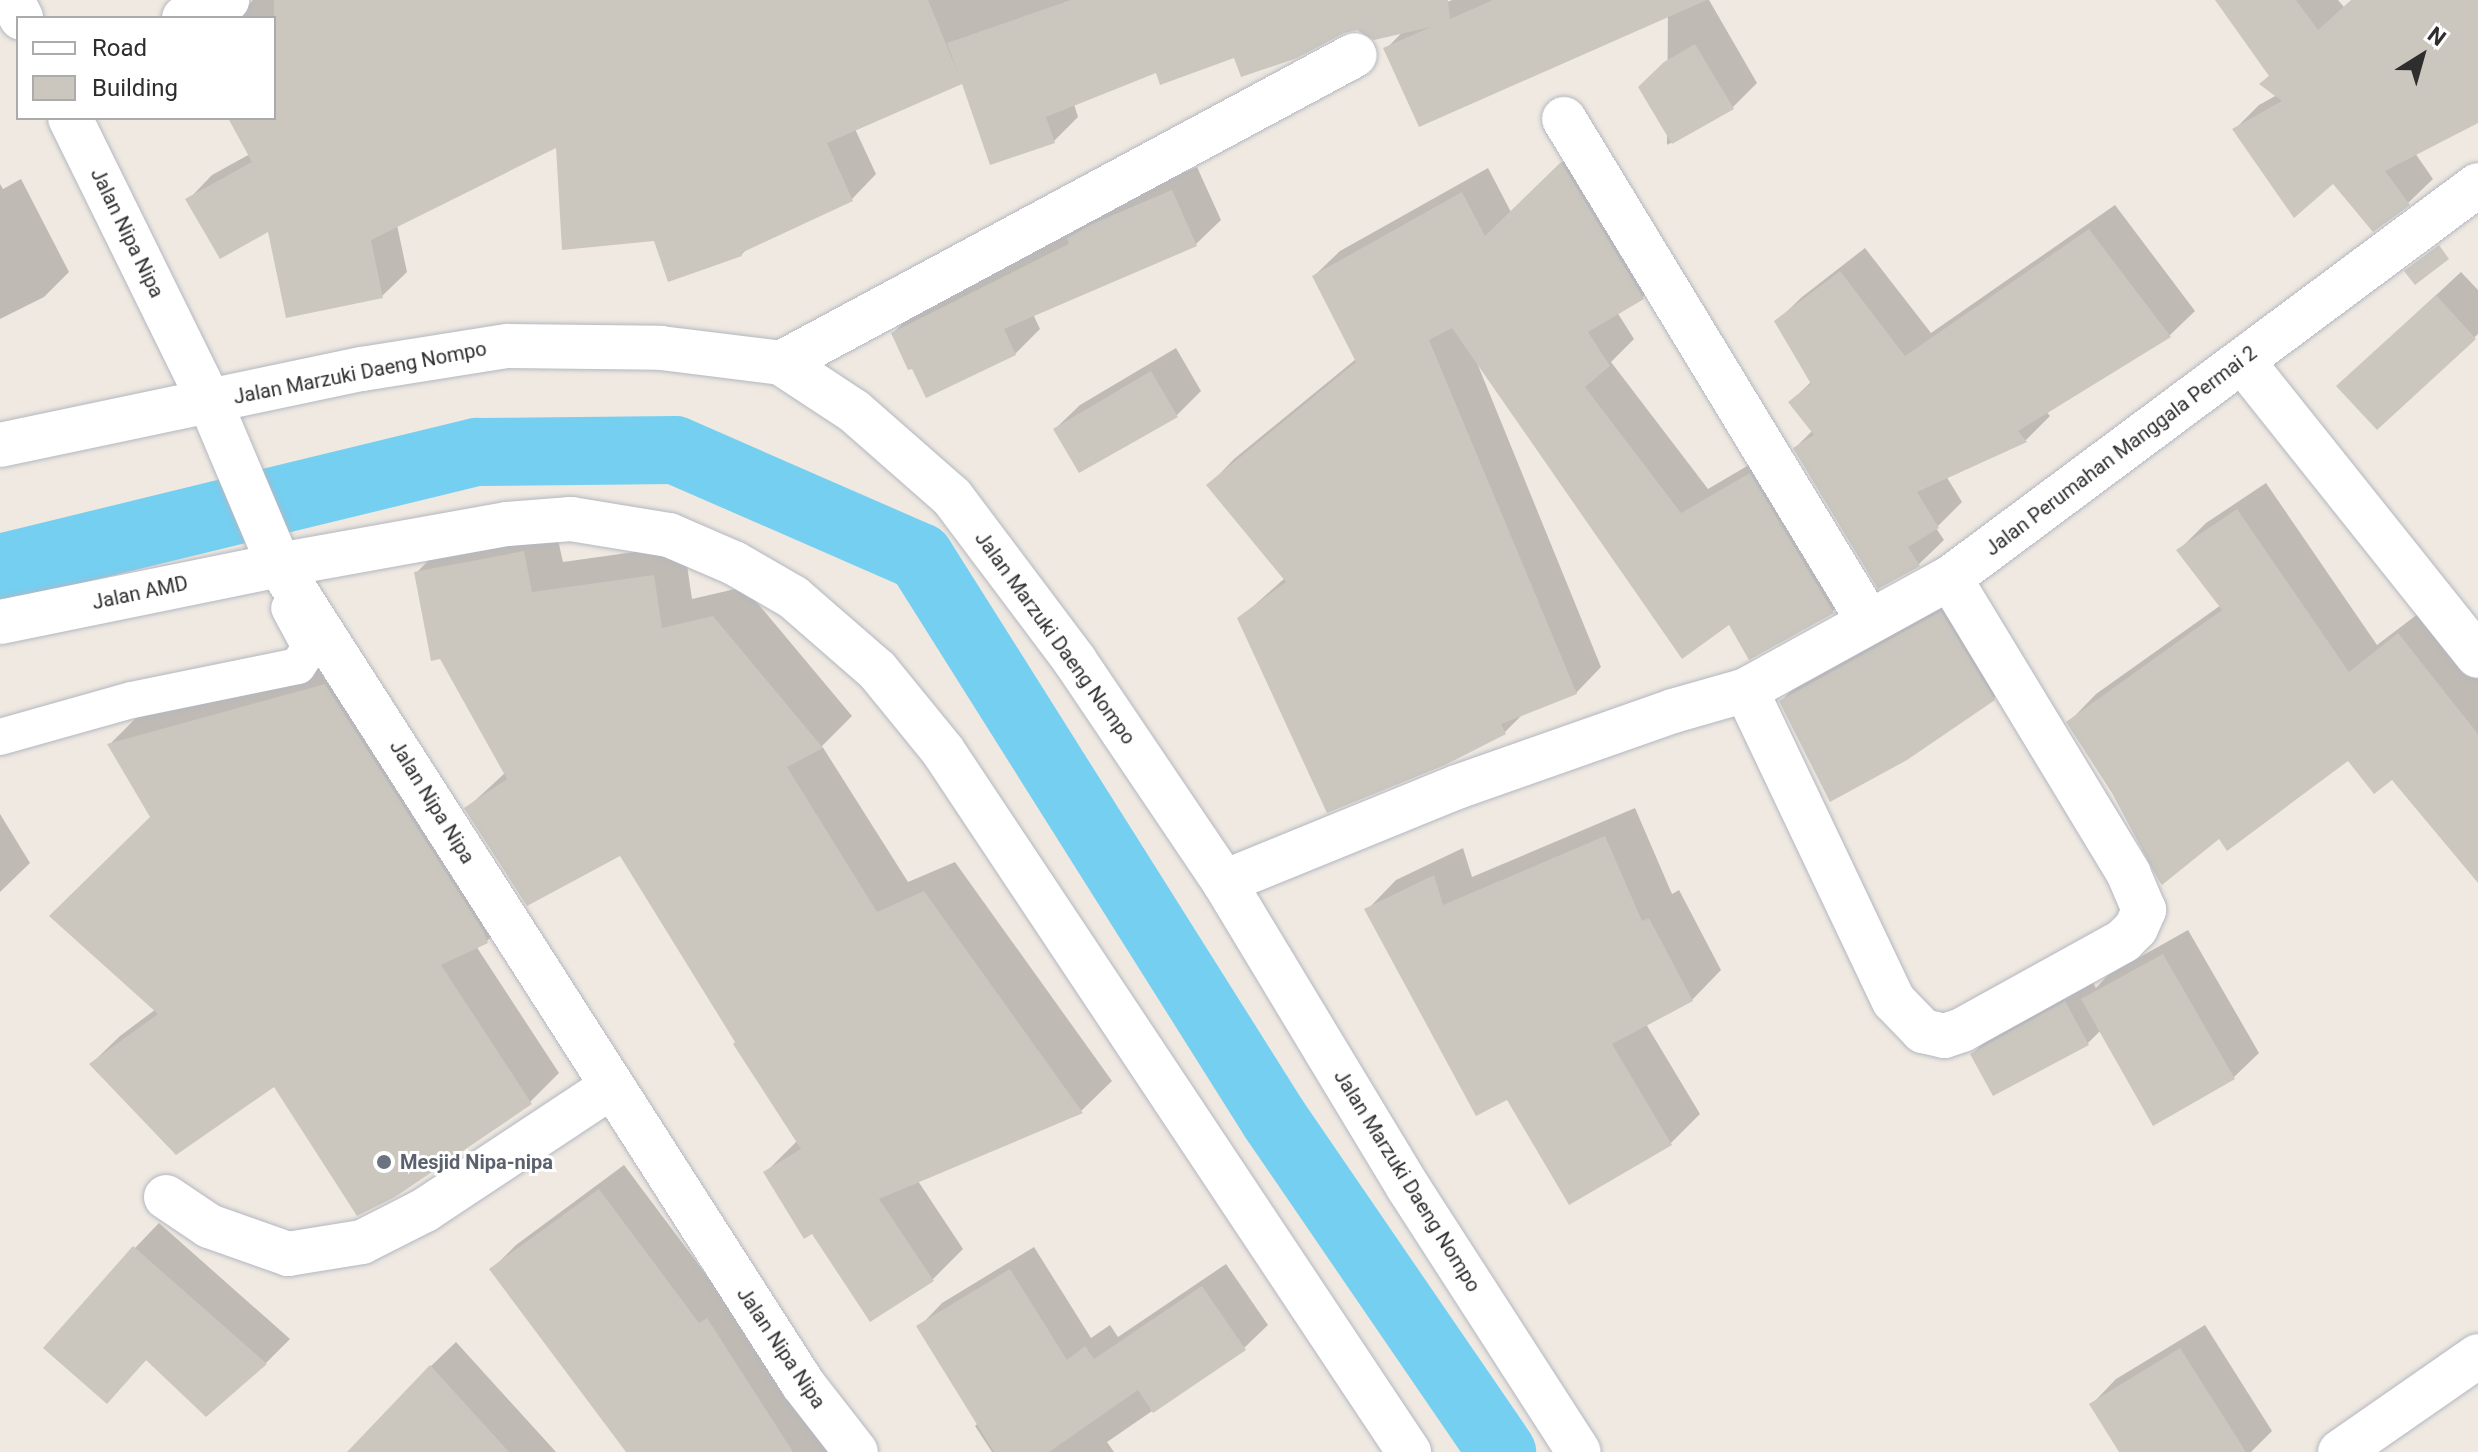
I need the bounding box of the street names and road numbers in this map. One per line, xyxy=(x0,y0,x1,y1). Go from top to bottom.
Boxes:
street label: Jalan Nipa Nipa xyxy=(85,164,169,302)
street label: Jalan Marzuki Daeng Nompo xyxy=(231,337,489,409)
street label: Jalan Perumahan Manggala Permai 2 xyxy=(1981,341,2261,561)
street label: Jalan Marzuki Daeng Nompo xyxy=(970,527,1140,749)
street label: Jalan AMD xyxy=(90,571,190,615)
street label: Jalan Nipa Nipa xyxy=(384,736,480,868)
street label: Jalan Marzuki Daeng Nompo xyxy=(1329,1066,1485,1296)
street label: Jalan Nipa Nipa xyxy=(732,1283,830,1413)

